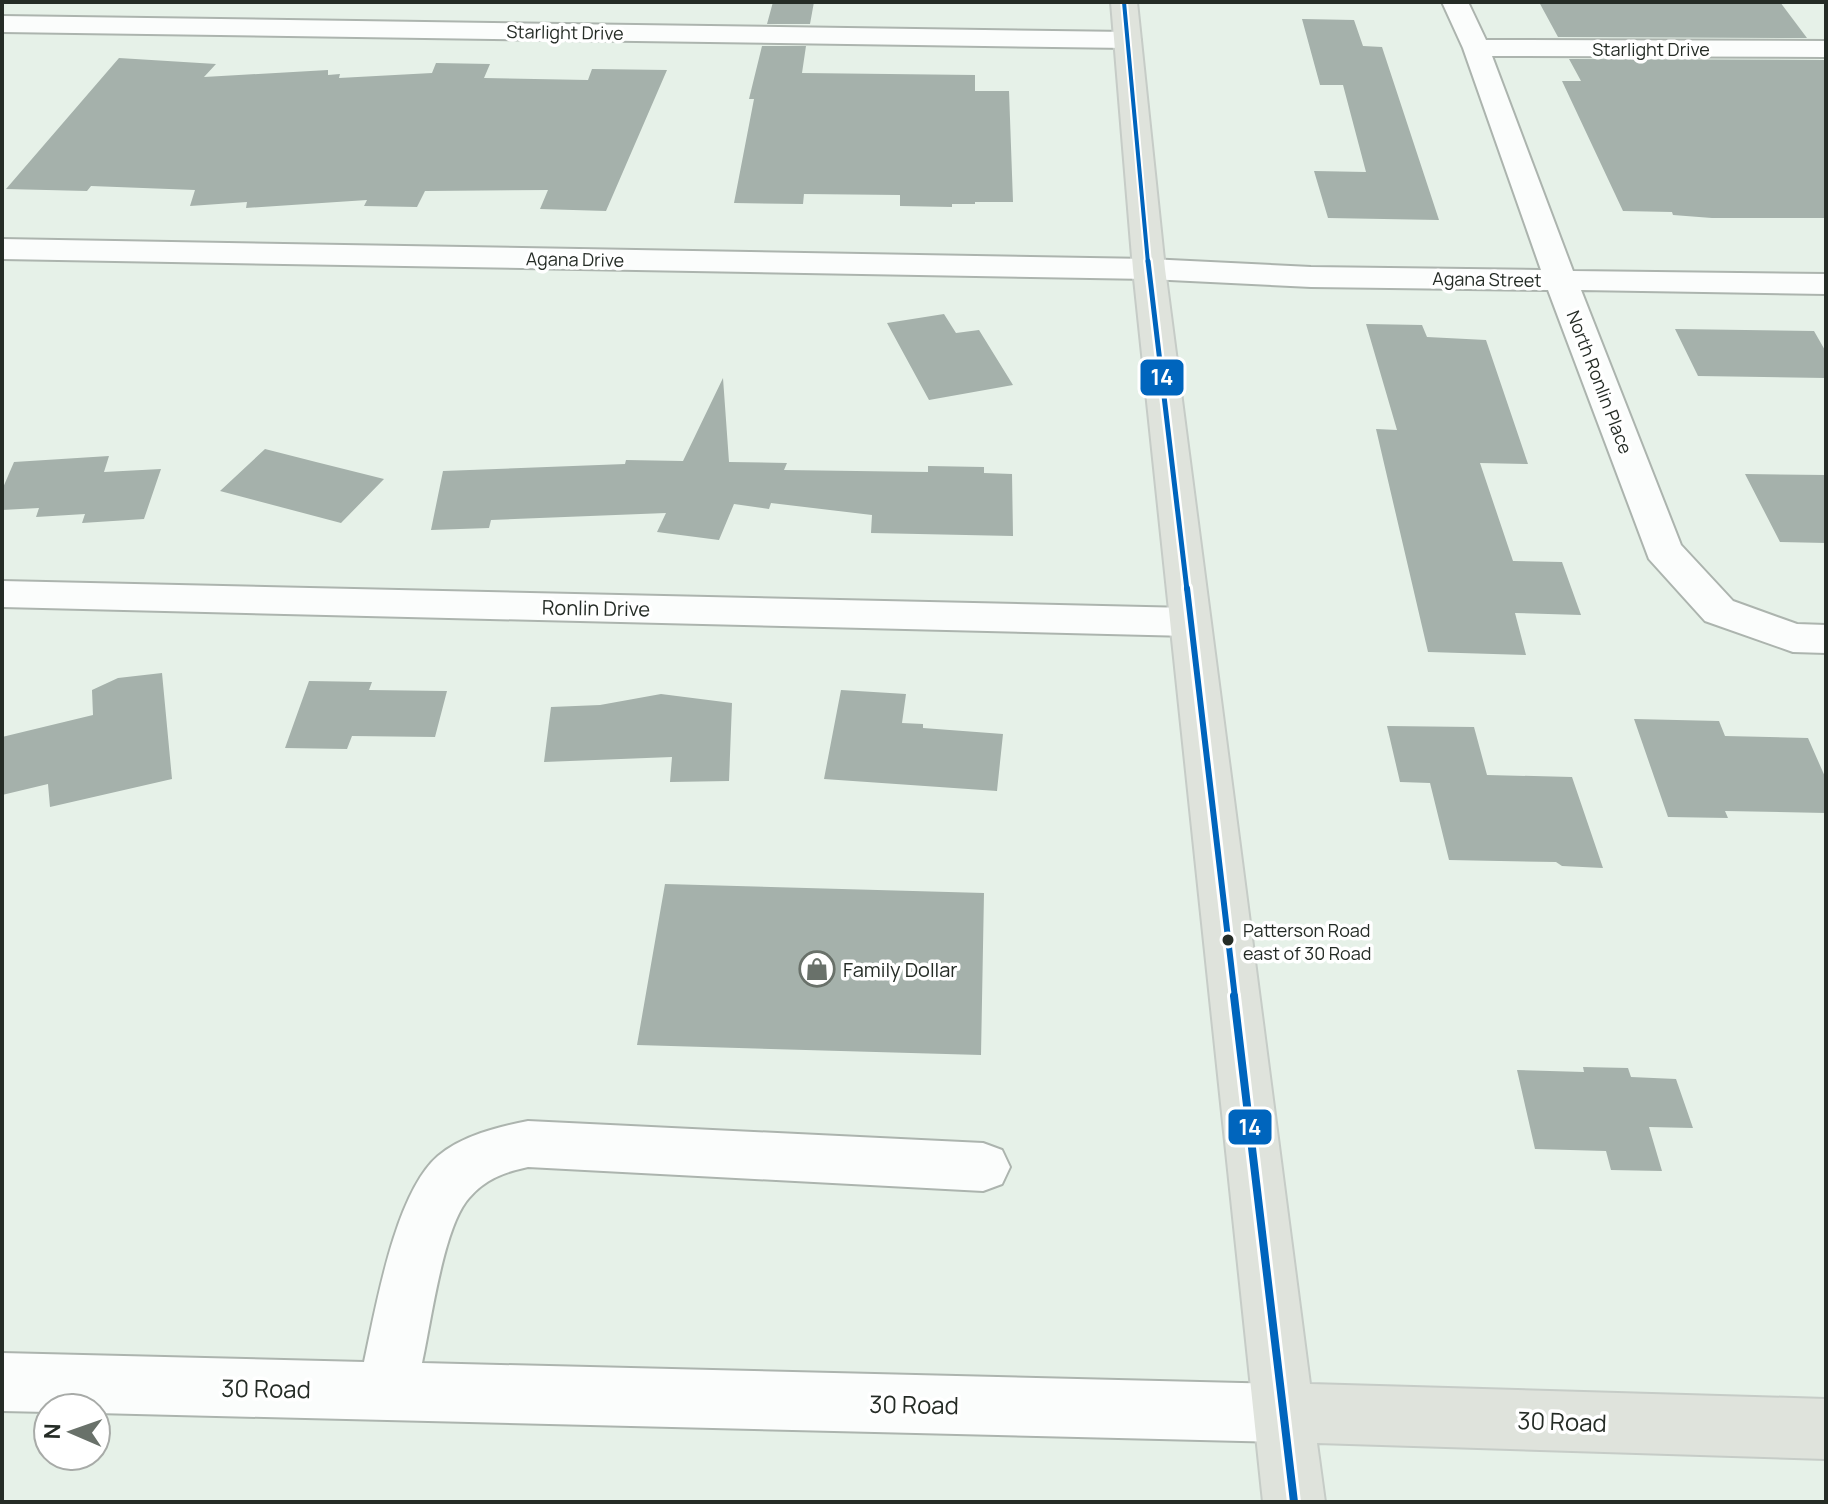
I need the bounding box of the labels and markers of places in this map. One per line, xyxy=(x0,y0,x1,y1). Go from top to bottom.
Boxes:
place label: Patterson Road east of 30 Road xyxy=(1243,918,1371,965)
marker: Patterson Road east of 30 Road xyxy=(1220,932,1236,948)
shop icon: Family Dollar xyxy=(798,950,836,988)
place label: Family Dollar xyxy=(843,956,958,983)

